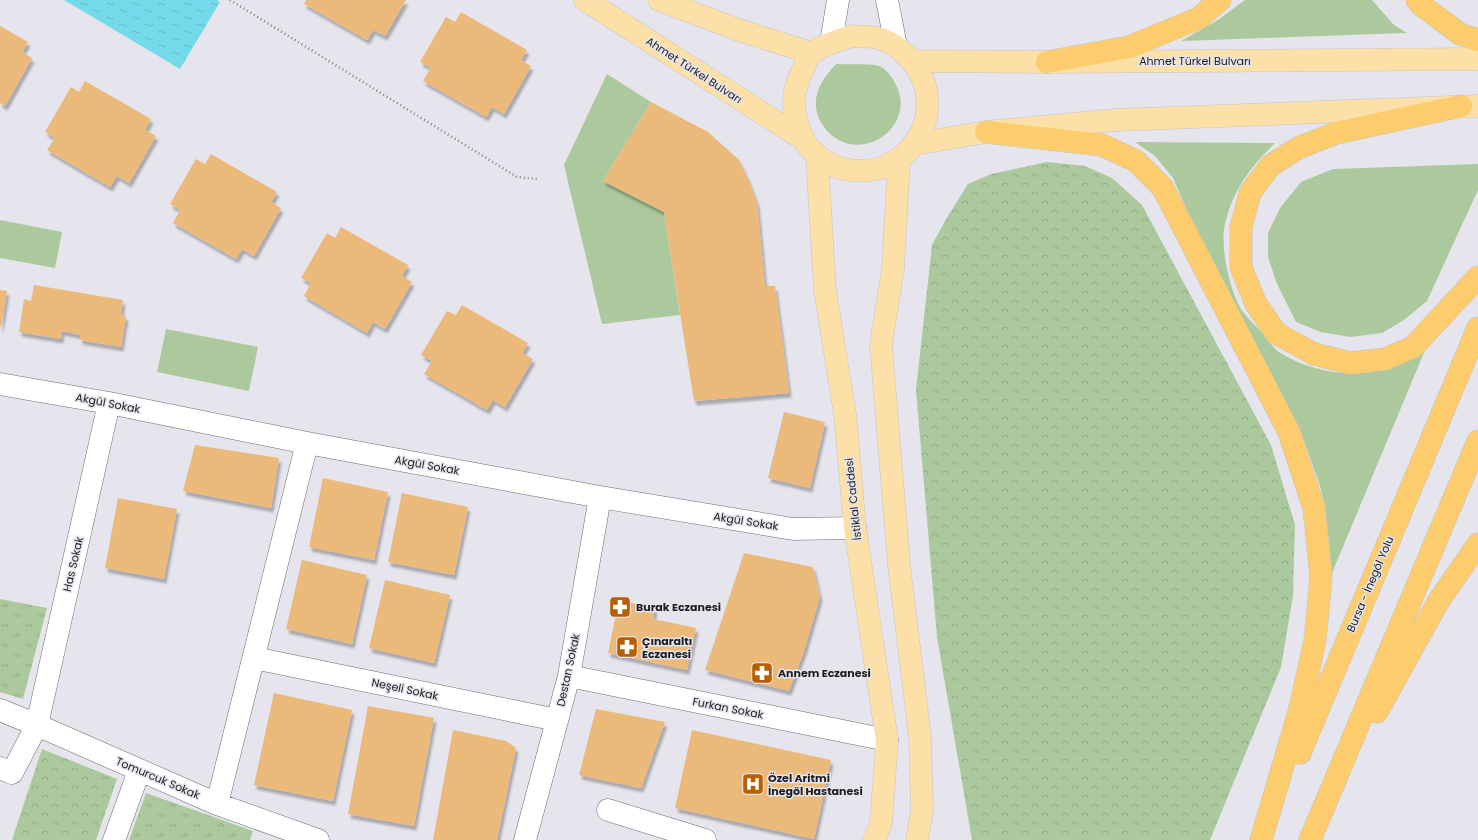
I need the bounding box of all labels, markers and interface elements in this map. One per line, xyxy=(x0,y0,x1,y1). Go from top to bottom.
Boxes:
street label: Ahmet Türkel Bulvarı xyxy=(643,33,745,107)
street label: Ahmet Türkel Bulvarı xyxy=(1139,53,1251,69)
street label: Akgül Sokak xyxy=(74,389,142,417)
street label: Akgül Sokak xyxy=(393,451,461,479)
street label: İstiklal Caddesi xyxy=(841,457,865,541)
street label: Akgül Sokak xyxy=(712,508,780,534)
street label: Bursa - İnegöl Yolu xyxy=(1343,534,1397,634)
street label: Has Sokak xyxy=(59,535,87,593)
pharmacy icon: Burak Eczanesi xyxy=(607,594,633,620)
place label: Burak Eczanesi xyxy=(636,599,721,615)
street label: Destan Sokak xyxy=(552,632,584,708)
place label: Çınaraltı Eczanesi xyxy=(642,633,692,662)
pharmacy icon: Çınaraltı Eczanesi xyxy=(614,634,640,660)
pharmacy icon: Annem Eczanesi xyxy=(749,660,775,686)
place label: Annem Eczanesi xyxy=(778,665,871,681)
street label: Neşeli Sokak xyxy=(370,674,440,704)
street label: Furkan Sokak xyxy=(691,693,765,723)
street label: Tomurcuk Sokak xyxy=(113,753,203,803)
place label: Özel Aritmi İnegöl Hastanesi xyxy=(768,770,863,799)
hospital icon: Özel Aritmi İnegöl Hastanesi xyxy=(740,771,766,797)

